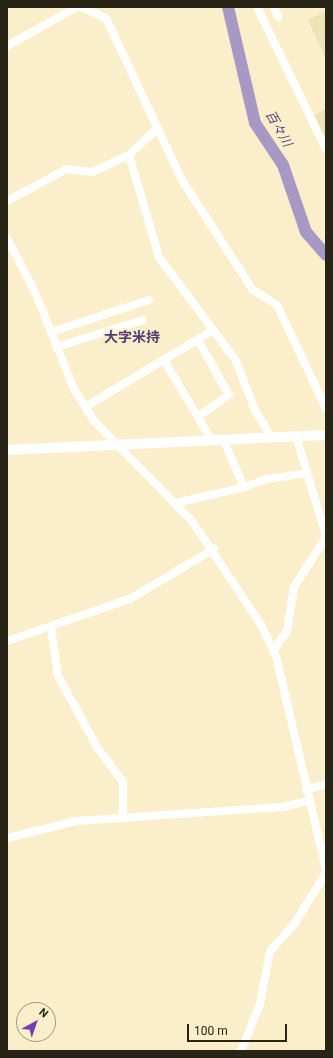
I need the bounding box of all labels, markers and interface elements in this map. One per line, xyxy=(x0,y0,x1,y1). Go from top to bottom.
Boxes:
water label: 百々川 xyxy=(261,108,295,150)
district label: 大字米持 xyxy=(104,329,160,345)
north arrow xyxy=(16,1002,56,1042)
text: N xyxy=(36,1006,51,1021)
scale bar xyxy=(189,1016,289,1042)
text: 100 m xyxy=(194,1024,228,1038)

